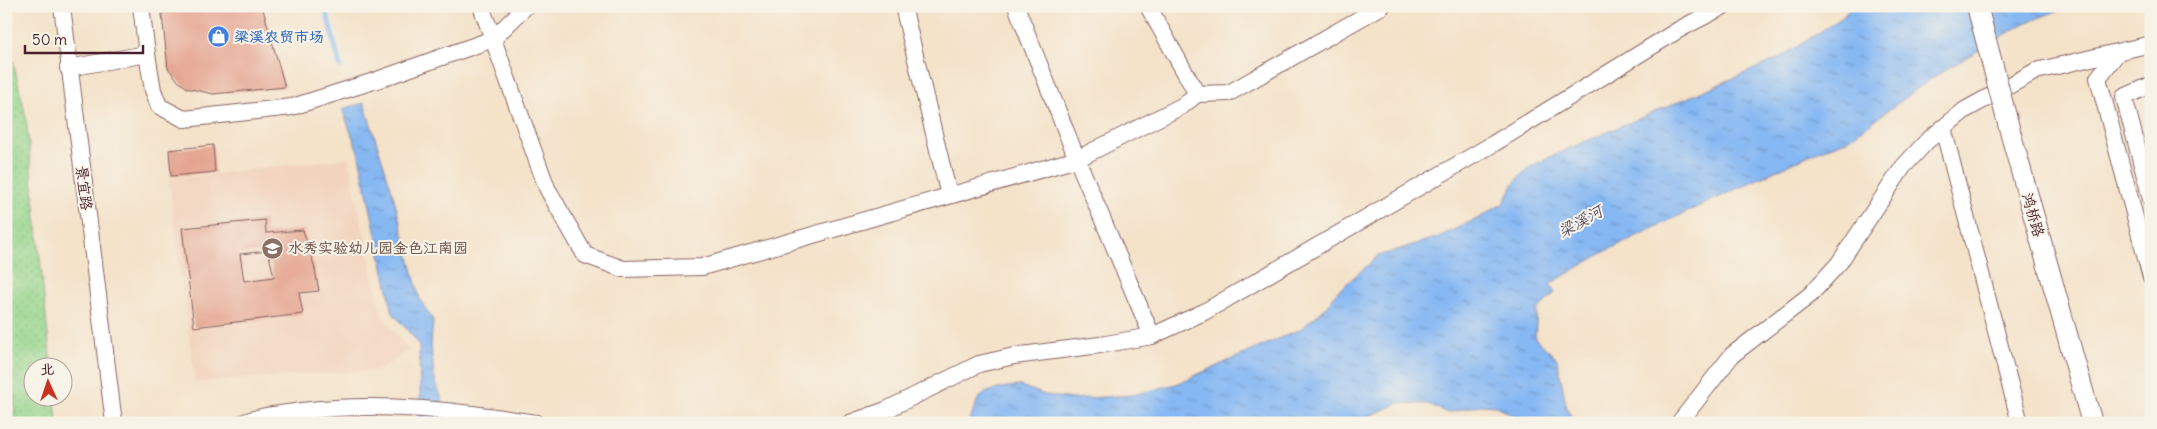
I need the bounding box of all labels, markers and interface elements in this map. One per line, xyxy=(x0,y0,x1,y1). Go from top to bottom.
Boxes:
scale bar xyxy=(25,22,142,54)
shop icon: 梁溪农贸市场 xyxy=(206,25,230,49)
place label: 梁溪农贸市场 xyxy=(234,27,324,46)
text: 50 m xyxy=(32,30,67,49)
street label: 景宜路 xyxy=(72,164,97,211)
street label: 鸿桥路 xyxy=(2018,191,2049,239)
water label: 梁溪河 xyxy=(1554,199,1608,241)
school or university icon: 水秀实验幼儿园金色江南园 xyxy=(260,236,284,260)
place label: 水秀实验幼儿园金色江南园 xyxy=(288,238,468,257)
north arrow xyxy=(22,356,72,406)
text: 北 xyxy=(40,360,55,378)

